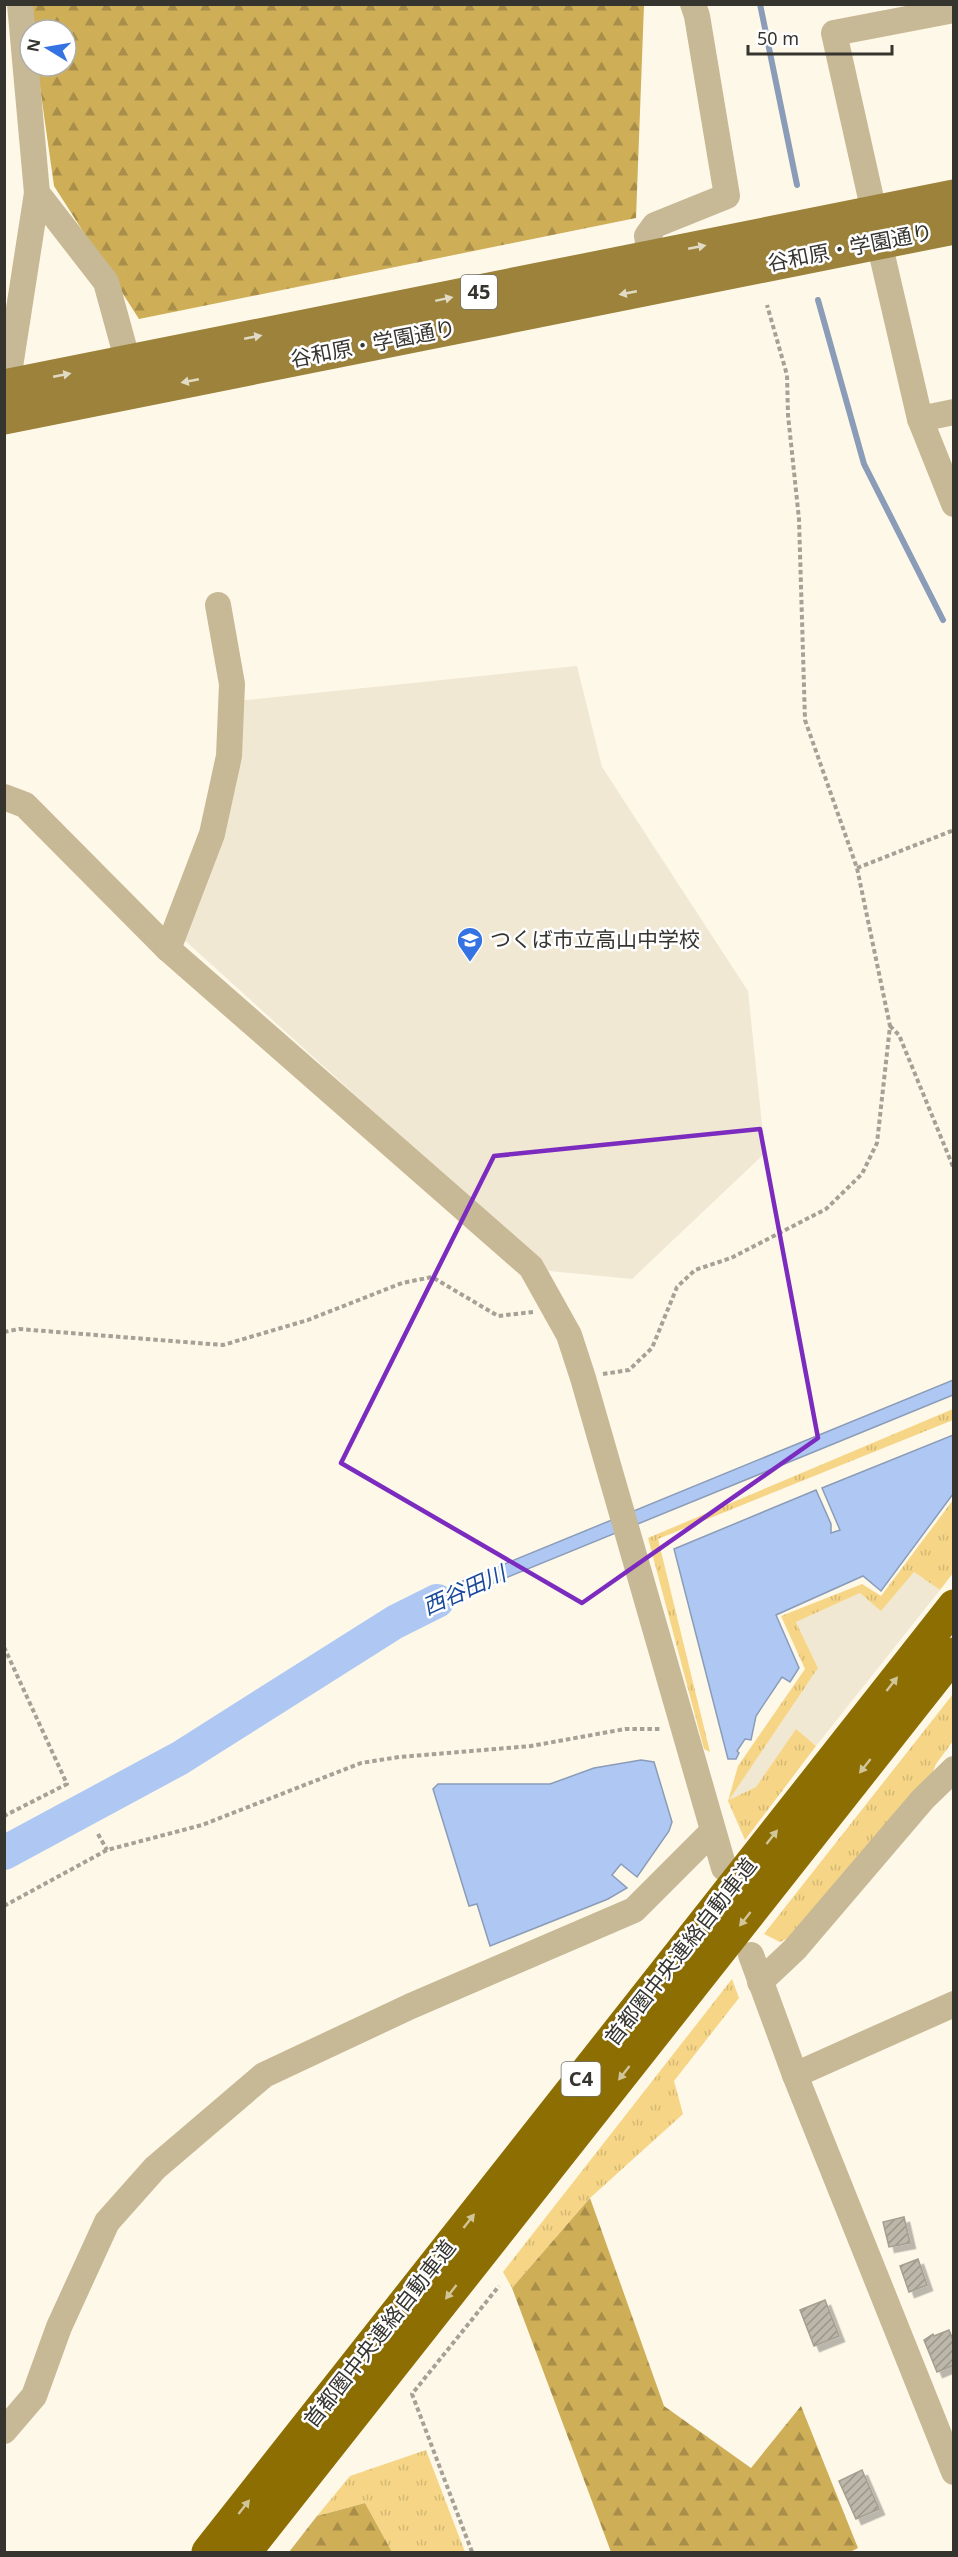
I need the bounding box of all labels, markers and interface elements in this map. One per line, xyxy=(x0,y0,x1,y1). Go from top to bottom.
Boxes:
north arrow xyxy=(18,18,78,78)
scale bar xyxy=(748,18,892,56)
text: 50 m xyxy=(757,26,799,50)
text: N xyxy=(21,37,45,54)
street label: 谷和原・学園通り xyxy=(765,217,935,277)
one-way arrow xyxy=(688,242,707,251)
road number: 45 xyxy=(461,275,497,309)
one-way arrow xyxy=(619,289,638,298)
one-way arrow xyxy=(435,294,454,303)
street label: 谷和原・学園通り xyxy=(288,313,458,373)
one-way arrow xyxy=(244,332,263,341)
one-way arrow xyxy=(53,370,72,379)
one-way arrow xyxy=(181,377,200,386)
school or university icon: つくば市立高山中学校 xyxy=(455,925,485,963)
place label: つくば市立高山中学校 xyxy=(490,925,700,953)
water label: 西谷田川 xyxy=(417,1557,512,1621)
one-way arrow xyxy=(886,1676,899,1692)
one-way arrow xyxy=(860,1759,872,1774)
one-way arrow xyxy=(765,1830,777,1845)
street label: 首都圏中央連絡自動車道 xyxy=(598,1852,762,2051)
one-way arrow xyxy=(739,1912,751,1927)
road number: C4 xyxy=(562,2062,600,2096)
one-way arrow xyxy=(618,2065,630,2080)
one-way arrow xyxy=(462,2214,474,2229)
street label: 首都圏中央連絡自動車道 xyxy=(297,2234,461,2433)
one-way arrow xyxy=(446,2284,458,2299)
one-way arrow xyxy=(238,2499,250,2514)

